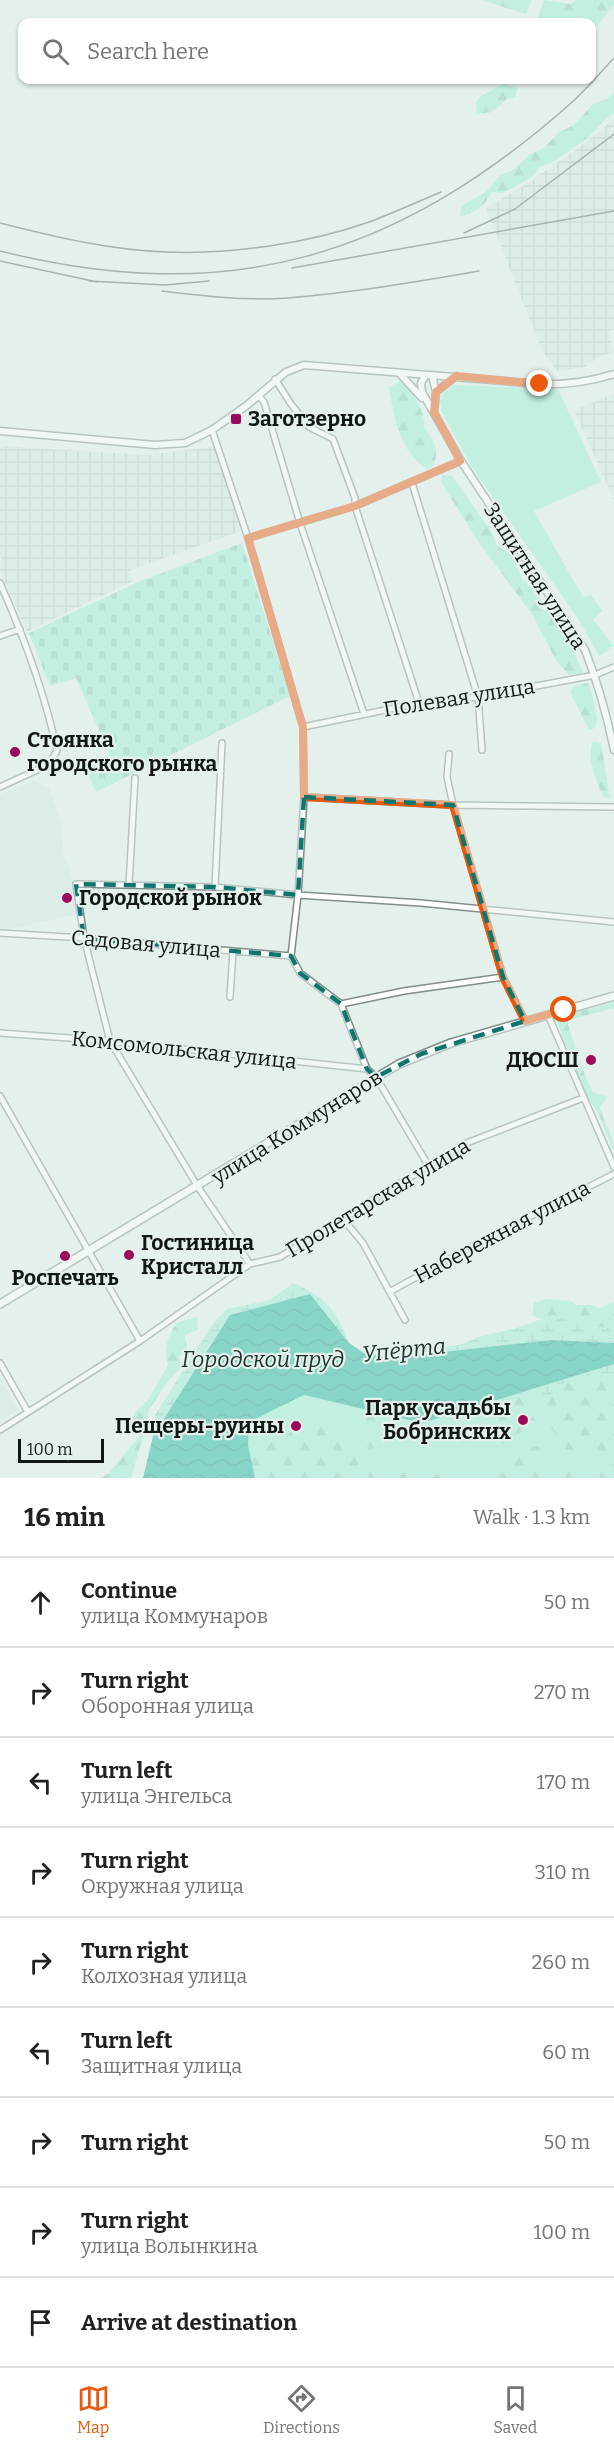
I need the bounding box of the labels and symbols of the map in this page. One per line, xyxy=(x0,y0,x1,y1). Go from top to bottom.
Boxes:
route end xyxy=(526,370,552,396)
place label: Заготзерно xyxy=(248,406,366,432)
marker: Заготзерно xyxy=(229,412,243,426)
street label: Защитная улица xyxy=(478,498,592,655)
street label: Полевая улица xyxy=(381,673,537,723)
place label: Cтоянка городского рынка xyxy=(27,727,218,777)
marker: Cтоянка городского рынка xyxy=(8,745,22,759)
place label: Городской рынок xyxy=(79,885,262,911)
marker: Городской рынок xyxy=(60,891,74,905)
street label: Садовая улица xyxy=(70,925,222,964)
route start xyxy=(550,996,576,1022)
street label: Комсомольская улица xyxy=(70,1025,298,1075)
place label: ДЮСШ xyxy=(507,1047,579,1073)
marker: ДЮСШ xyxy=(584,1053,598,1067)
street label: улица Коммунаров xyxy=(206,1064,387,1191)
street label: Пролетарская улица xyxy=(281,1132,475,1263)
street label: Набережная улица xyxy=(410,1174,595,1289)
place label: Гостиница Кристалл xyxy=(141,1230,254,1280)
marker: Гостиница Кристалл xyxy=(122,1248,136,1262)
marker: Роспечать xyxy=(58,1249,72,1263)
place label: Роспечать xyxy=(11,1265,119,1291)
water label: Упёрта xyxy=(361,1332,447,1368)
water label: Городской пруд xyxy=(182,1346,344,1373)
place label: Парк усадьбы Бобринских xyxy=(365,1395,511,1445)
place label: Пещеры-руины xyxy=(115,1413,284,1439)
marker: Парк усадьбы Бобринских xyxy=(516,1413,530,1427)
marker: Пещеры-руины xyxy=(289,1419,303,1433)
scale bar xyxy=(18,1436,104,1464)

